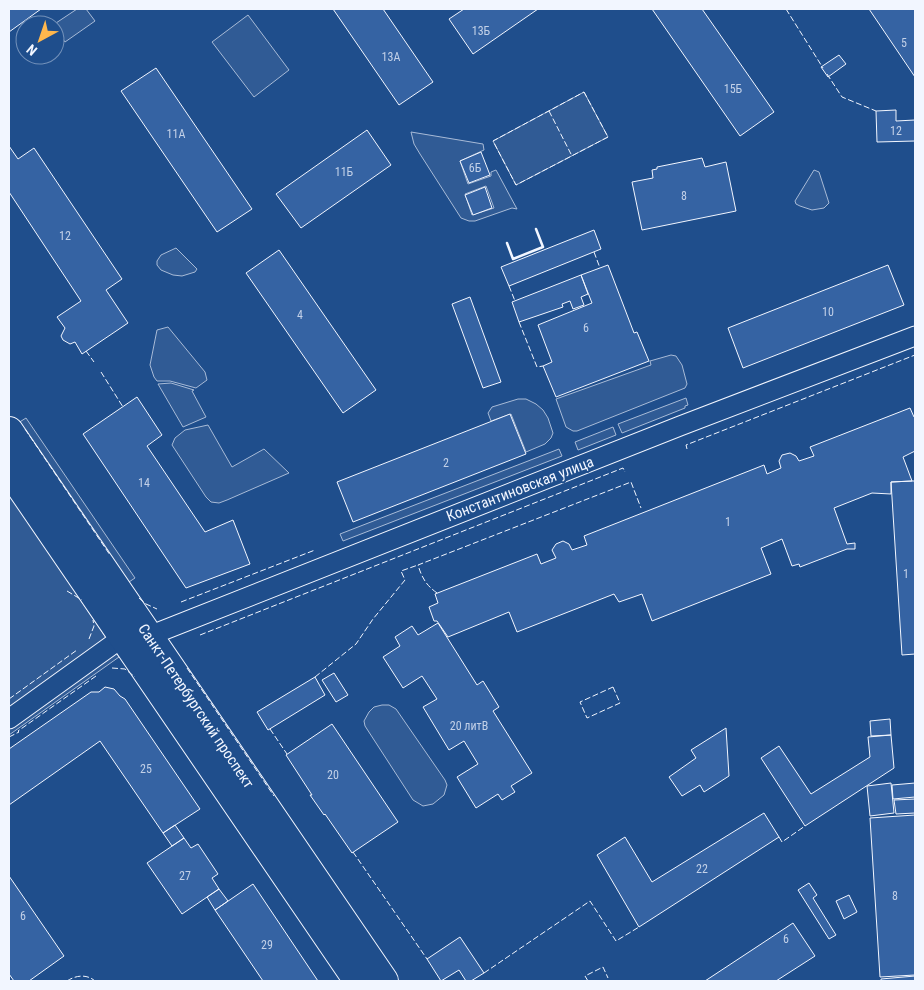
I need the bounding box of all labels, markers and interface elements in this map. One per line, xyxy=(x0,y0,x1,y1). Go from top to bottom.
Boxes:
north arrow xyxy=(15,15,65,65)
house number: 13Б xyxy=(472,24,491,38)
house number: 5 xyxy=(901,36,907,50)
text: N xyxy=(23,41,40,59)
house number: 13А xyxy=(382,50,400,64)
house number: 15Б xyxy=(724,82,743,96)
house number: 12 xyxy=(890,124,902,138)
house number: 11А xyxy=(167,127,185,141)
house number: 6Б xyxy=(469,161,482,175)
house number: 11Б xyxy=(335,165,354,179)
house number: 8 xyxy=(681,189,687,203)
house number: 12 xyxy=(59,229,71,243)
house number: 10 xyxy=(822,305,834,319)
house number: 4 xyxy=(297,308,303,322)
house number: 6 xyxy=(583,321,589,335)
street label: Константиновская улица xyxy=(444,453,596,525)
house number: 2 xyxy=(443,456,449,470)
house number: 14 xyxy=(138,476,150,490)
house number: 1 xyxy=(725,515,731,529)
house number: 1 xyxy=(903,567,909,581)
street label: Санкт-Петербургский проспект xyxy=(134,621,258,791)
house number: 20 литВ xyxy=(450,719,488,733)
house number: 25 xyxy=(140,762,152,776)
house number: 20 xyxy=(327,768,339,782)
house number: 22 xyxy=(696,862,708,876)
house number: 27 xyxy=(179,869,191,883)
house number: 8 xyxy=(892,889,898,903)
house number: 6 xyxy=(20,909,26,923)
house number: 6 xyxy=(783,932,789,946)
house number: 29 xyxy=(261,938,273,952)

